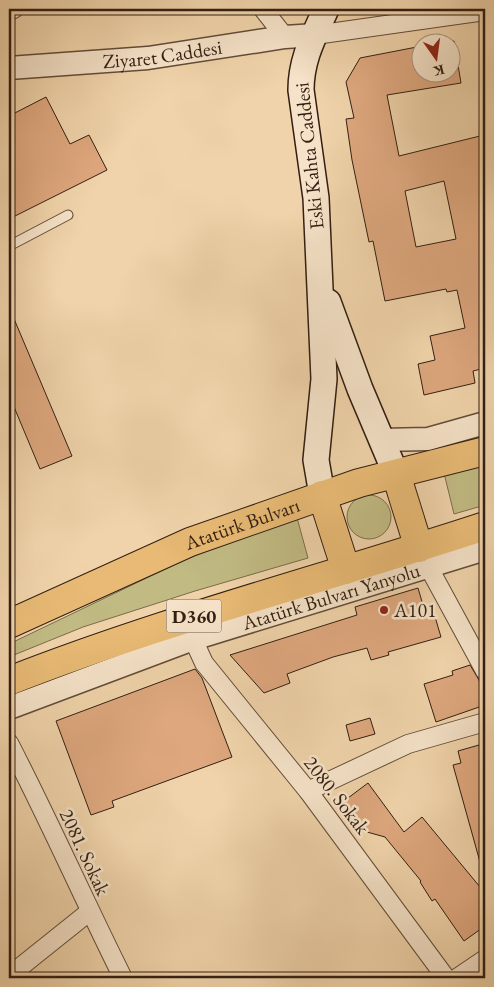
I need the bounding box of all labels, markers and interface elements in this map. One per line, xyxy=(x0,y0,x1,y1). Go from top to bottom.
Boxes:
north arrow xyxy=(412,32,462,82)
street label: Ziyaret Caddesi xyxy=(102,34,224,74)
text: K xyxy=(431,61,447,81)
street label: Eski Kahta Caddesi xyxy=(288,81,330,231)
street label: Atatürk Bulvarı xyxy=(180,492,303,556)
street label: Atatürk Bulvarı Yanyolu xyxy=(238,557,424,636)
place label: A101 xyxy=(393,597,437,623)
road number: D360 xyxy=(166,600,222,632)
marker: A101 xyxy=(378,604,390,616)
street label: 2080. Sokak xyxy=(298,750,376,840)
street label: 2081. Sokak xyxy=(54,805,117,900)

